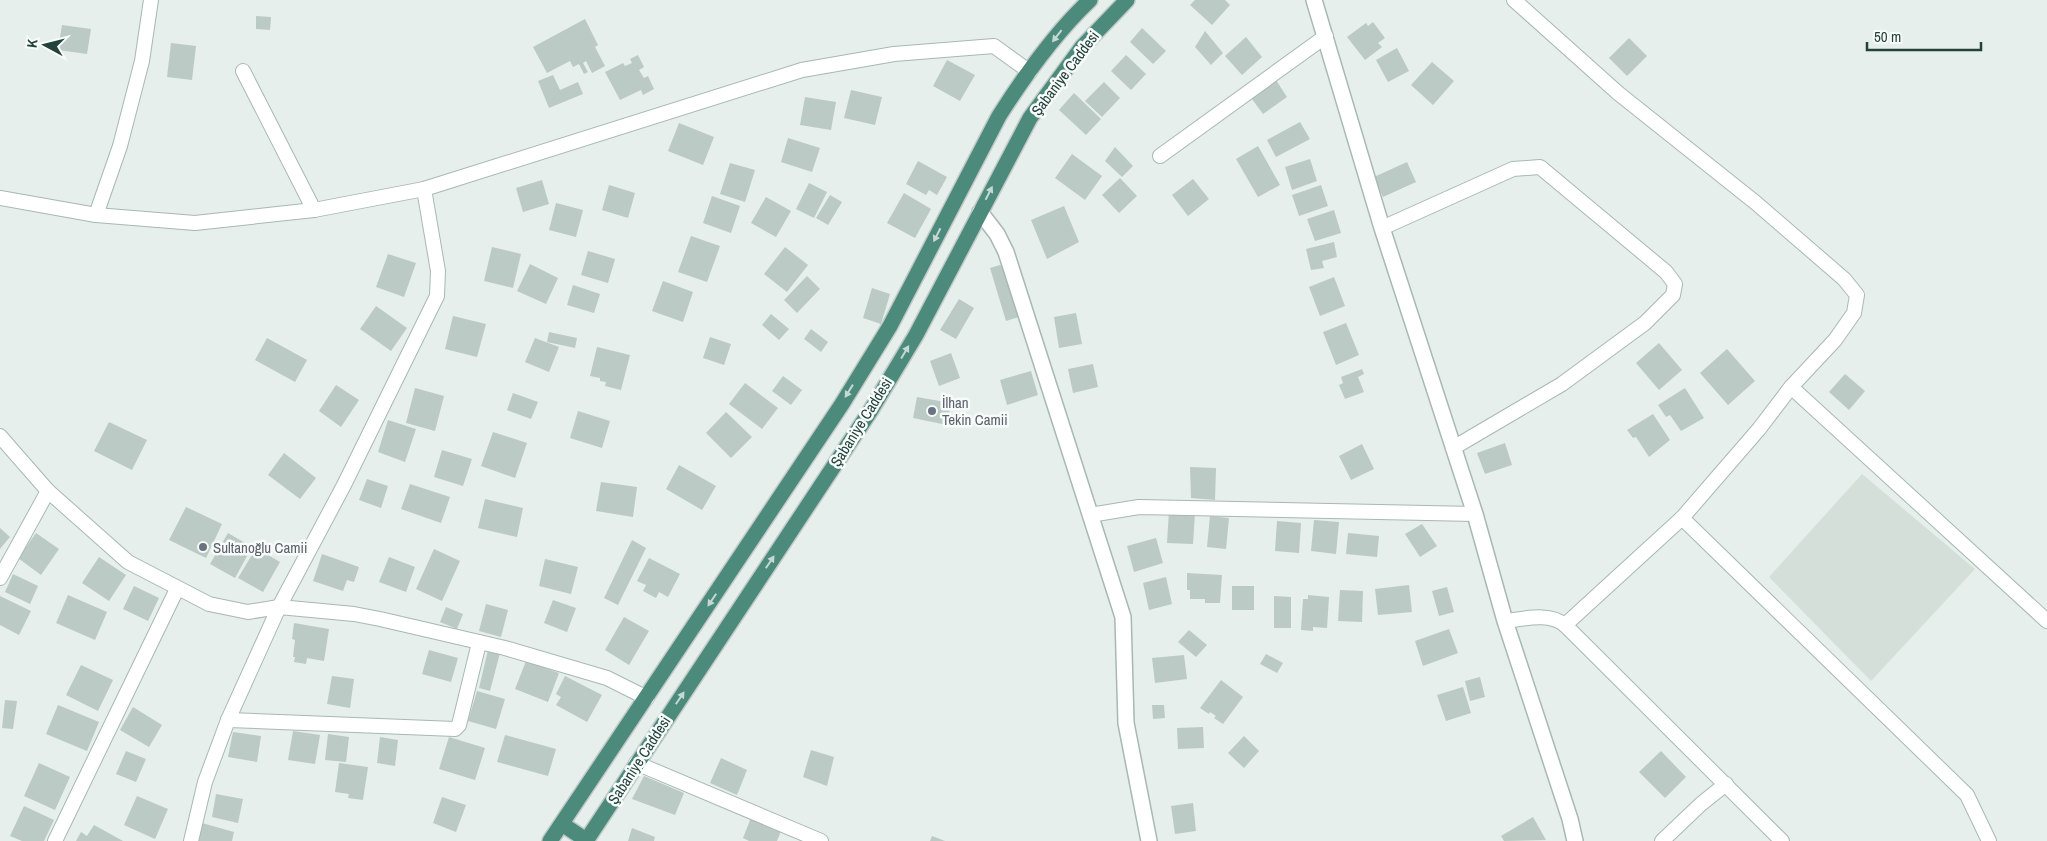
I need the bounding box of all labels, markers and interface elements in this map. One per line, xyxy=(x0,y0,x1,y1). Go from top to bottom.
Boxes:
north arrow xyxy=(20,20,70,70)
scale bar xyxy=(1867,20,1981,52)
street label: Şabaniye Caddesi xyxy=(1026,26,1104,120)
text: 50 m xyxy=(1874,26,1901,47)
one-way arrow xyxy=(1052,29,1063,42)
text: K xyxy=(23,38,42,49)
one-way arrow xyxy=(985,186,993,201)
one-way arrow xyxy=(933,227,941,242)
one-way arrow xyxy=(901,346,910,359)
street label: Şabaniye Caddesi xyxy=(825,374,897,470)
one-way arrow xyxy=(845,385,854,398)
place label: İlhan Tekin Camii xyxy=(942,392,1008,430)
marker: İlhan Tekin Camii xyxy=(926,405,938,417)
place label: Sultanoğlu Camii xyxy=(213,537,307,558)
marker: Sultanoğlu Camii xyxy=(197,541,209,553)
one-way arrow xyxy=(765,556,775,569)
one-way arrow xyxy=(707,593,717,607)
one-way arrow xyxy=(675,691,685,705)
street label: Şabaniye Caddesi xyxy=(603,712,675,808)

